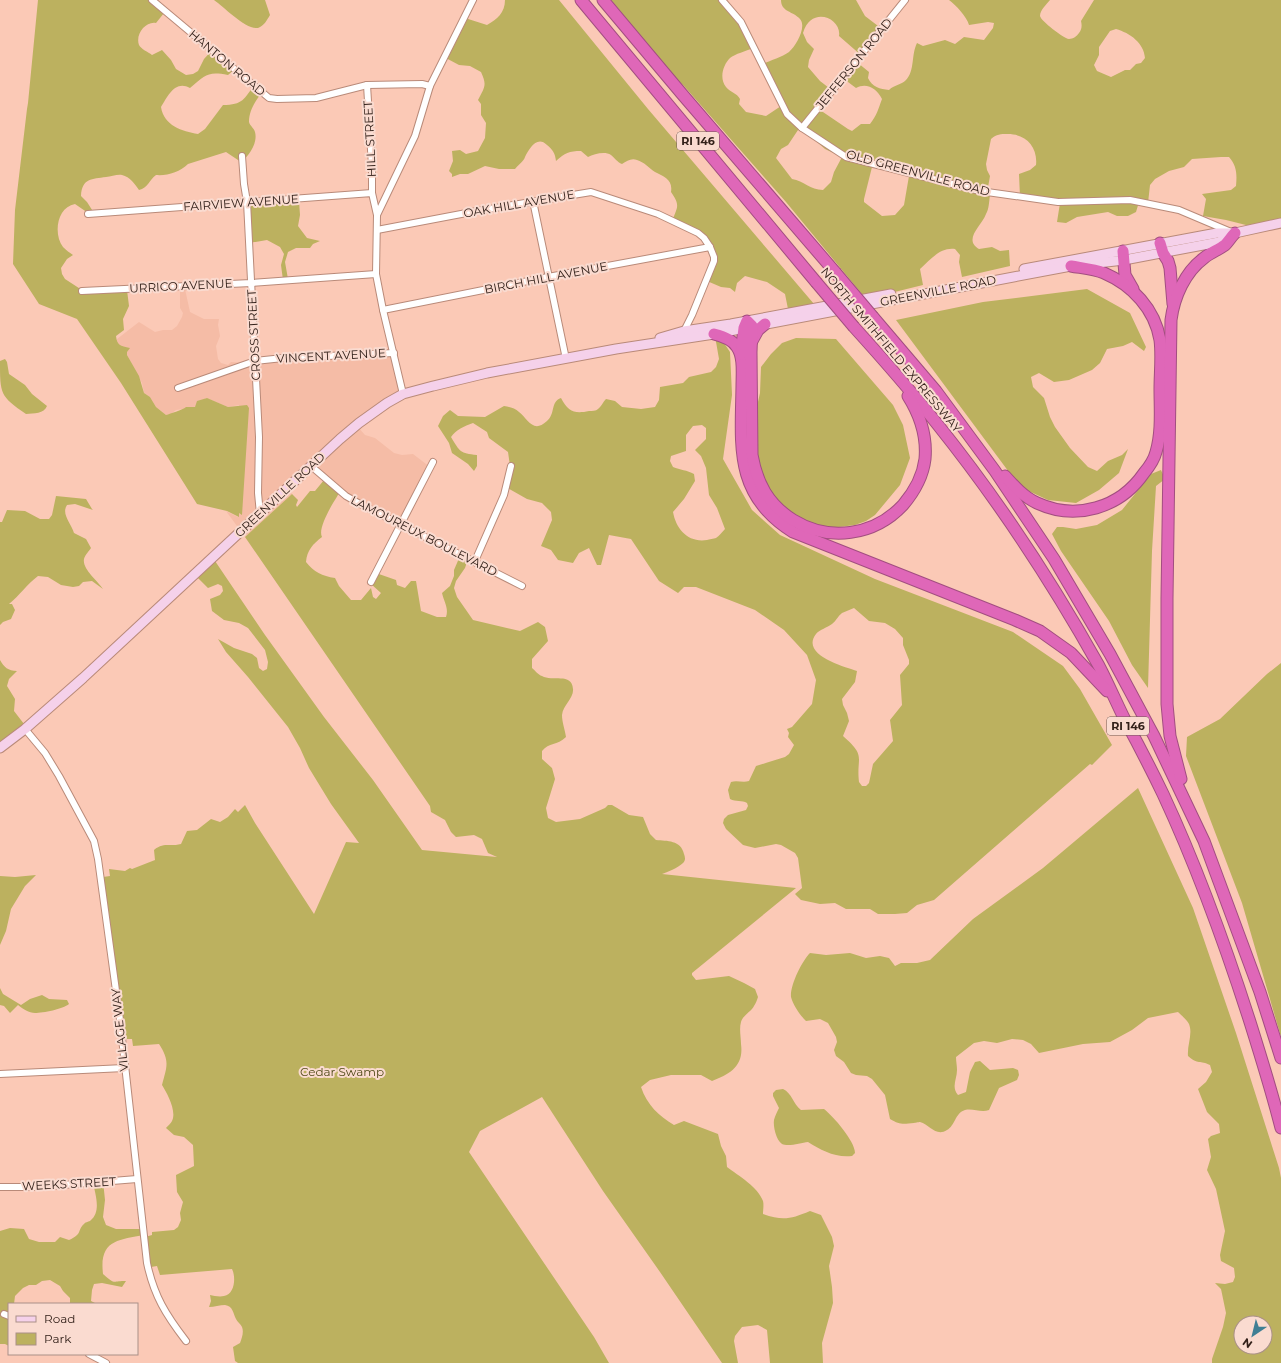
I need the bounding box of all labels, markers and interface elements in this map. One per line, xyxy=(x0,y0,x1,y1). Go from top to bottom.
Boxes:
street label: JEFFERSON ROAD xyxy=(811,15,895,113)
street label: HANTON ROAD xyxy=(186,26,269,99)
street label: HILL STREET xyxy=(360,100,379,178)
road number: RI 146 xyxy=(677,132,719,150)
street label: OLD GREENVILLE ROAD xyxy=(845,146,992,199)
street label: OAK HILL AVENUE xyxy=(462,186,576,221)
street label: FAIRVIEW AVENUE xyxy=(183,191,299,214)
street label: BIRCH HILL AVENUE xyxy=(483,258,609,297)
street label: NORTH SMITHFIELD EXPRESSWAY xyxy=(818,264,965,436)
street label: GREENVILLE ROAD xyxy=(879,272,997,309)
street label: URRICO AVENUE xyxy=(129,275,233,296)
street label: CROSS STREET xyxy=(244,289,263,381)
street label: VINCENT AVENUE xyxy=(276,345,386,366)
street label: GREENVILLE ROAD xyxy=(231,449,328,540)
street label: LAMOUREUX BOULEVARD xyxy=(348,492,500,579)
road number: RI 146 xyxy=(1107,717,1149,735)
street label: VILLAGE WAY xyxy=(108,987,131,1072)
park label: Cedar Swamp xyxy=(300,1064,384,1079)
street label: WEEKS STREET xyxy=(22,1174,116,1193)
legend xyxy=(8,1303,138,1355)
text: Road xyxy=(44,1311,75,1326)
north arrow xyxy=(1233,1315,1273,1355)
text: Park xyxy=(44,1331,72,1346)
text: N xyxy=(1240,1335,1255,1351)

